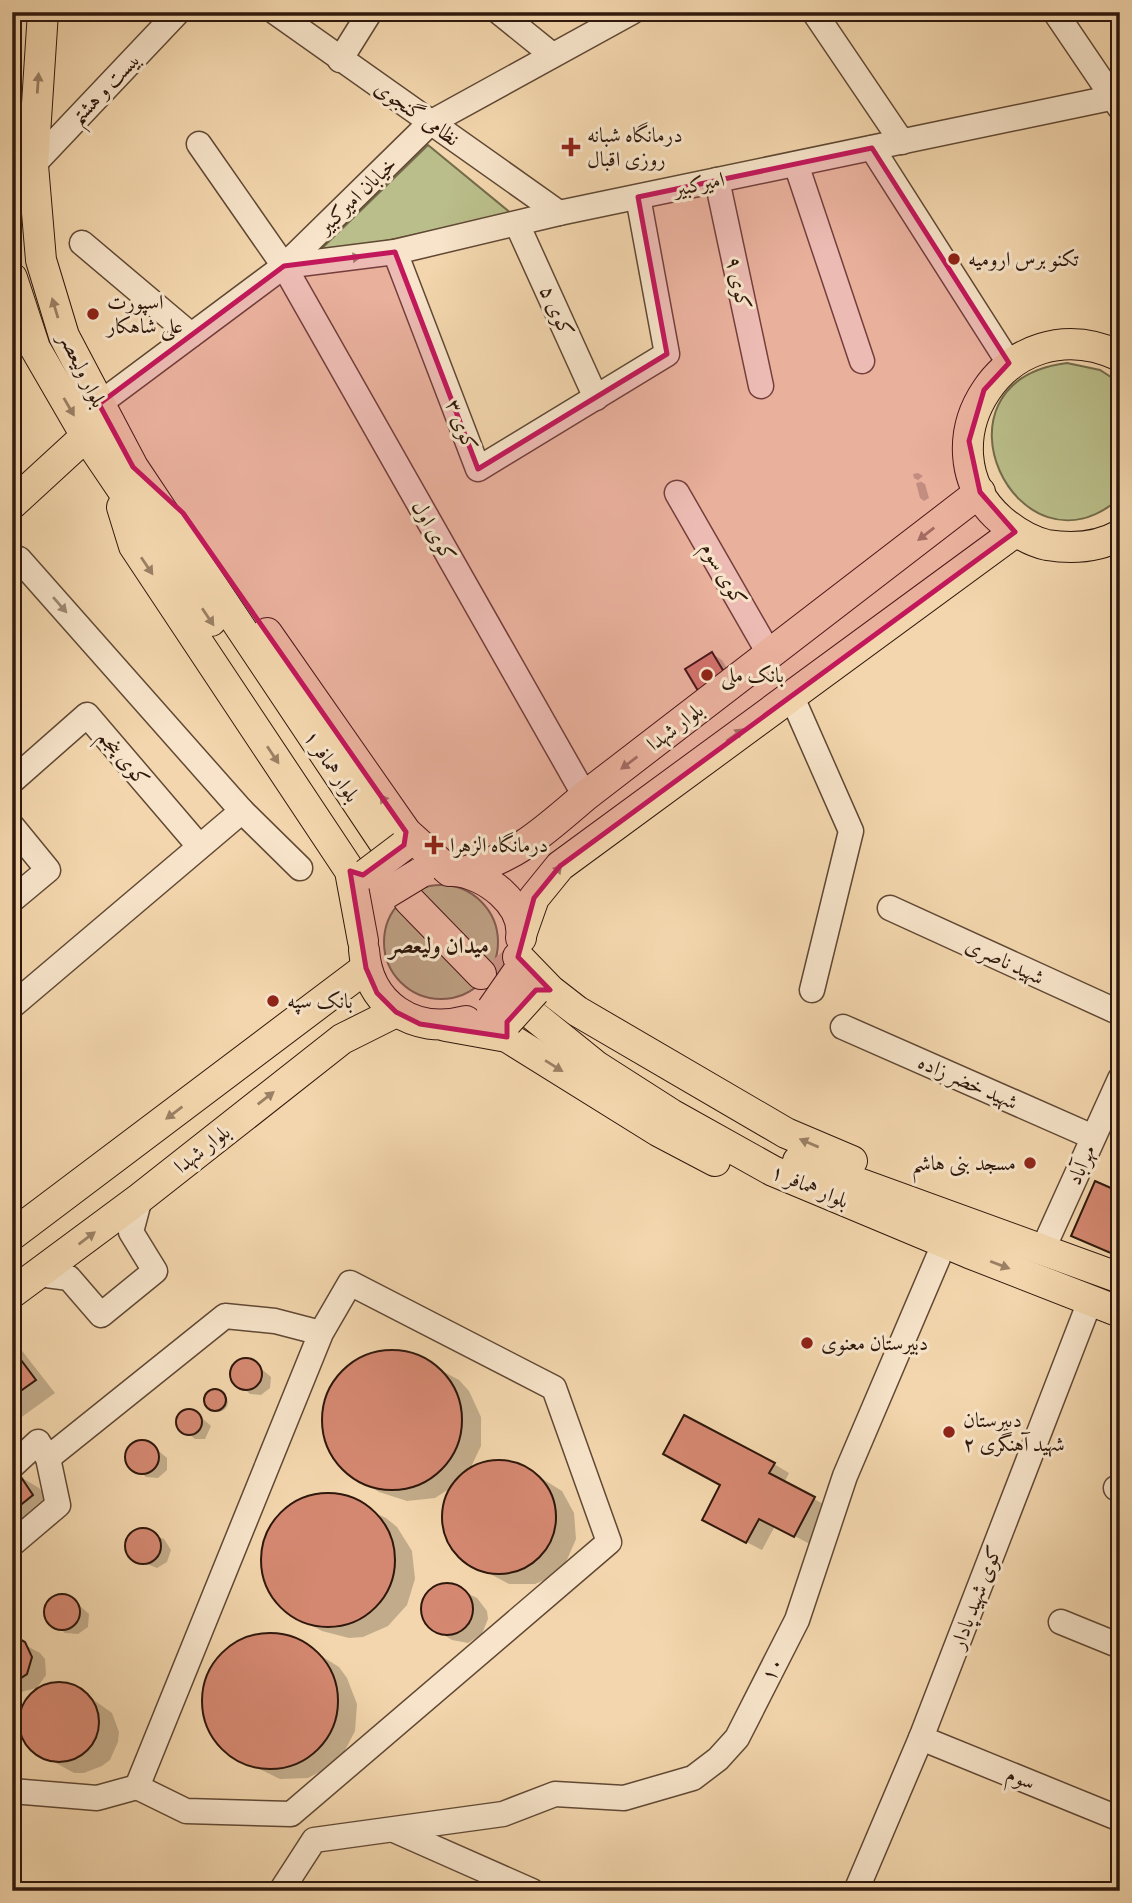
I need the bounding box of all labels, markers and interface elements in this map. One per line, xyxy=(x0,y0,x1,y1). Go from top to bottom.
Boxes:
street label: بیست و هشتم xyxy=(64,46,152,135)
one-way arrow xyxy=(33,71,44,93)
street label: نظامی گنجوی xyxy=(368,74,464,154)
place label: درمانگاه شبانه روزی اقبال xyxy=(587,122,683,175)
marker: درمانگاه شبانه روزی اقبال xyxy=(561,137,581,157)
street label: خیابان امیرکبیر xyxy=(310,151,404,243)
street label: امیرکبیر xyxy=(669,166,728,205)
place label: تکنو برس ارومیه xyxy=(968,246,1080,275)
marker: تکنو برس ارومیه xyxy=(946,251,962,267)
one-way arrow xyxy=(340,252,362,263)
street label: کوی ۹ xyxy=(718,254,757,313)
street label: کوی ۵ xyxy=(531,281,580,342)
place label: اسپورت علی شاهکار xyxy=(105,289,183,342)
one-way arrow xyxy=(50,297,60,318)
marker: اسپورت علی شاهکار xyxy=(85,306,101,322)
street label: بلوار ولیعصر xyxy=(50,326,112,413)
street label: کوی ۳ xyxy=(437,395,484,456)
one-way arrow xyxy=(63,397,75,416)
street label: کوی اول xyxy=(403,496,462,568)
one-way arrow xyxy=(917,527,935,542)
street label: کوی سوم xyxy=(691,537,753,613)
one-way arrow xyxy=(140,556,153,575)
one-way arrow xyxy=(51,596,67,613)
one-way arrow xyxy=(201,608,215,626)
place label: بانک ملی xyxy=(721,662,784,691)
marker: بانک ملی xyxy=(699,667,715,683)
street label: بلوار شهدا xyxy=(641,697,710,759)
street label: کوی پنجم xyxy=(87,724,155,796)
street label: بلوار همافر ۱ xyxy=(296,725,366,809)
one-way arrow xyxy=(726,728,745,742)
one-way arrow xyxy=(266,746,280,764)
one-way arrow xyxy=(620,755,638,769)
one-way arrow xyxy=(379,794,393,812)
place label: درمانگاه الزهرا xyxy=(450,832,548,861)
marker: درمانگاه الزهرا xyxy=(424,835,444,855)
one-way arrow xyxy=(547,864,563,882)
district label: میدان ولیعصر xyxy=(386,931,489,963)
street label: شهید ناصری xyxy=(960,932,1048,993)
place label: بانک سپه xyxy=(287,988,353,1017)
marker: بانک سپه xyxy=(265,993,281,1009)
street label: شهید خضر زاده xyxy=(913,1048,1022,1118)
one-way arrow xyxy=(545,1060,564,1073)
one-way arrow xyxy=(257,1091,275,1106)
one-way arrow xyxy=(165,1105,183,1119)
street label: بلوار شهدا xyxy=(169,1119,237,1181)
one-way arrow xyxy=(798,1137,819,1148)
street label: مهرآباد xyxy=(1061,1141,1104,1190)
place label: مسجد بنی هاشم xyxy=(912,1150,1016,1184)
marker: مسجد بنی هاشم xyxy=(1022,1155,1038,1171)
street label: بلوار همافر ۱ xyxy=(766,1158,853,1217)
one-way arrow xyxy=(78,1232,96,1246)
one-way arrow xyxy=(989,1260,1010,1271)
place label: دبیرستان معنوی xyxy=(821,1330,928,1359)
marker: دبیرستان معنوی xyxy=(799,1335,815,1351)
place label: دبیرستان شهید آهنگری ۲ xyxy=(963,1407,1065,1460)
marker: دبیرستان شهید آهنگری ۲ xyxy=(941,1424,957,1440)
street label: کوی شهید پادار xyxy=(944,1542,1010,1655)
street label: ۱۰ xyxy=(755,1652,792,1687)
street label: سوم xyxy=(1001,1761,1039,1800)

